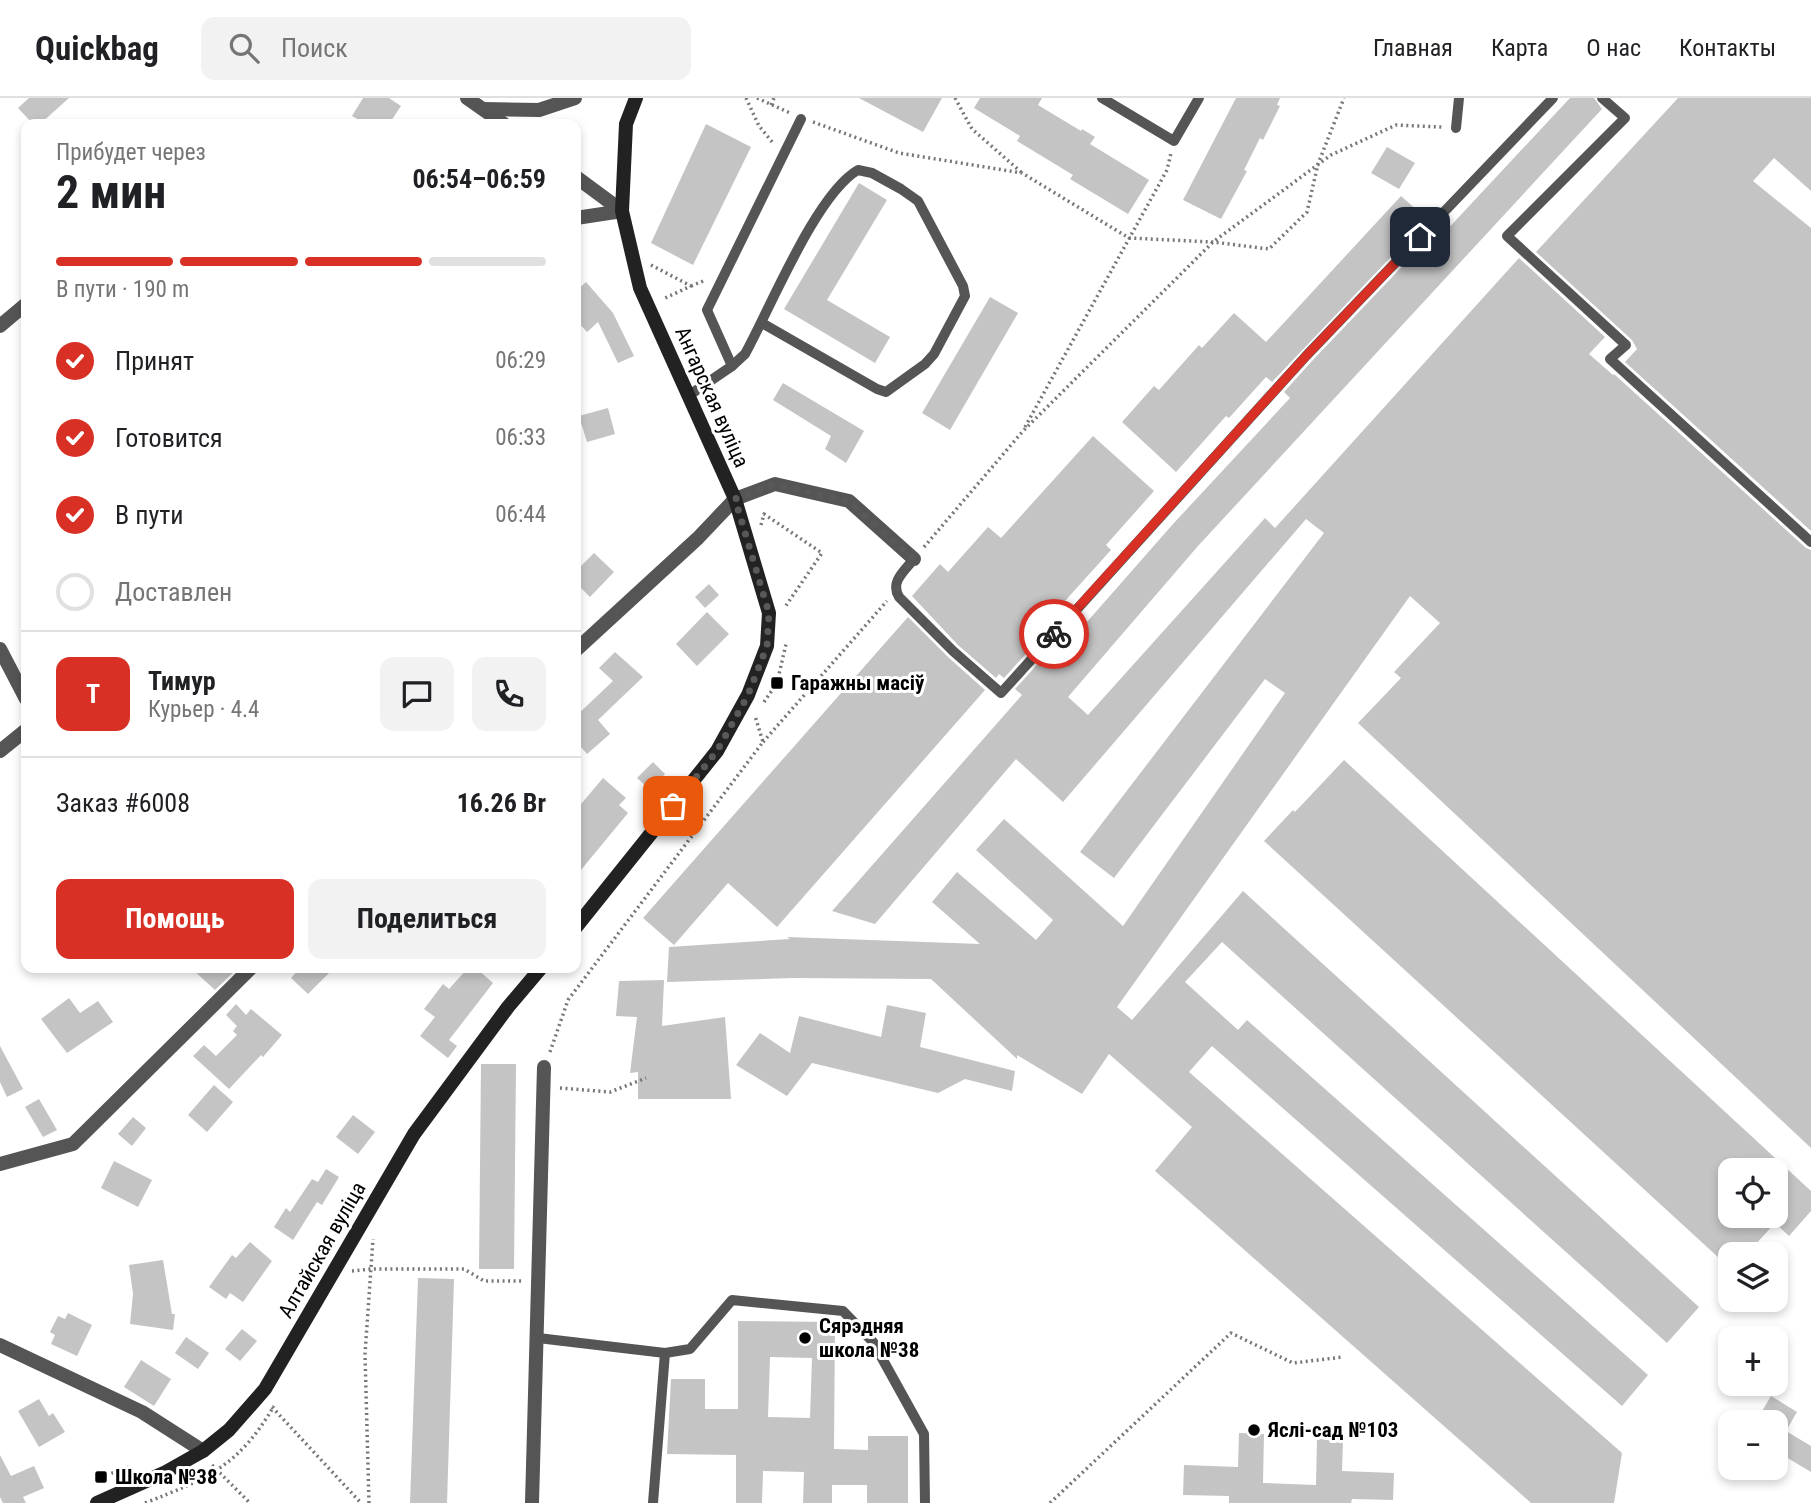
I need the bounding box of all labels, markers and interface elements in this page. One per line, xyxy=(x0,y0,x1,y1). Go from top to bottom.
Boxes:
search box xyxy=(201,17,691,80)
text: Quickbag xyxy=(35,29,159,68)
icon: search xyxy=(225,29,263,67)
text: Поиск xyxy=(281,33,348,63)
text: Главная xyxy=(1373,34,1453,62)
text: Карта xyxy=(1491,34,1548,62)
text: О нас xyxy=(1586,34,1641,62)
text: Контакты xyxy=(1679,34,1776,62)
text: Прибудет через xyxy=(56,139,206,166)
text: 06:54–06:59 xyxy=(412,164,546,194)
text: 2 мин xyxy=(56,165,166,219)
pin xyxy=(1390,207,1450,267)
icon: home xyxy=(1401,218,1439,256)
text: В пути · 190 m xyxy=(56,276,189,303)
street label: Ангарская вуліца xyxy=(670,323,754,471)
icon: check xyxy=(56,342,94,380)
text: Принят xyxy=(115,346,194,376)
text: 06:29 xyxy=(495,347,546,374)
icon: check xyxy=(56,419,94,457)
text: Готовится xyxy=(115,423,223,453)
text: 06:33 xyxy=(495,424,546,451)
icon: check xyxy=(56,496,94,534)
text: В пути xyxy=(115,500,184,530)
text: 06:44 xyxy=(495,501,546,528)
text: Доставлен xyxy=(115,577,232,607)
courier xyxy=(1019,599,1089,669)
icon: bike xyxy=(1035,615,1073,653)
button: chat xyxy=(380,657,454,731)
button: phone xyxy=(472,657,546,731)
text: Тимур xyxy=(148,666,216,696)
place label: Гаражны масіў xyxy=(791,671,925,695)
marker: Гаражны масіў xyxy=(769,675,785,691)
text: Т xyxy=(86,679,100,709)
text: Курьер · 4.4 xyxy=(148,696,259,723)
pin xyxy=(643,776,703,836)
icon: bag xyxy=(654,787,692,825)
text: Заказ #6008 xyxy=(56,788,190,818)
text: 16.26 Br xyxy=(457,788,546,818)
button: Помощь xyxy=(56,879,294,959)
button: Поделиться xyxy=(308,879,546,959)
map controls xyxy=(1718,1158,1788,1480)
button: locate xyxy=(1718,1158,1788,1228)
street label: Алтайская вуліца xyxy=(273,1178,371,1322)
button: layers xyxy=(1718,1242,1788,1312)
place label: Сярэдняя школа №38 xyxy=(819,1314,919,1362)
button: + xyxy=(1718,1326,1788,1396)
marker: Сярэдняя школа №38 xyxy=(797,1330,813,1346)
button: − xyxy=(1718,1410,1788,1480)
place label: Яслі-сад №103 xyxy=(1267,1418,1398,1442)
marker: Яслі-сад №103 xyxy=(1246,1422,1262,1438)
place label: Школа №38 xyxy=(115,1465,218,1489)
marker: Школа №38 xyxy=(93,1469,109,1485)

